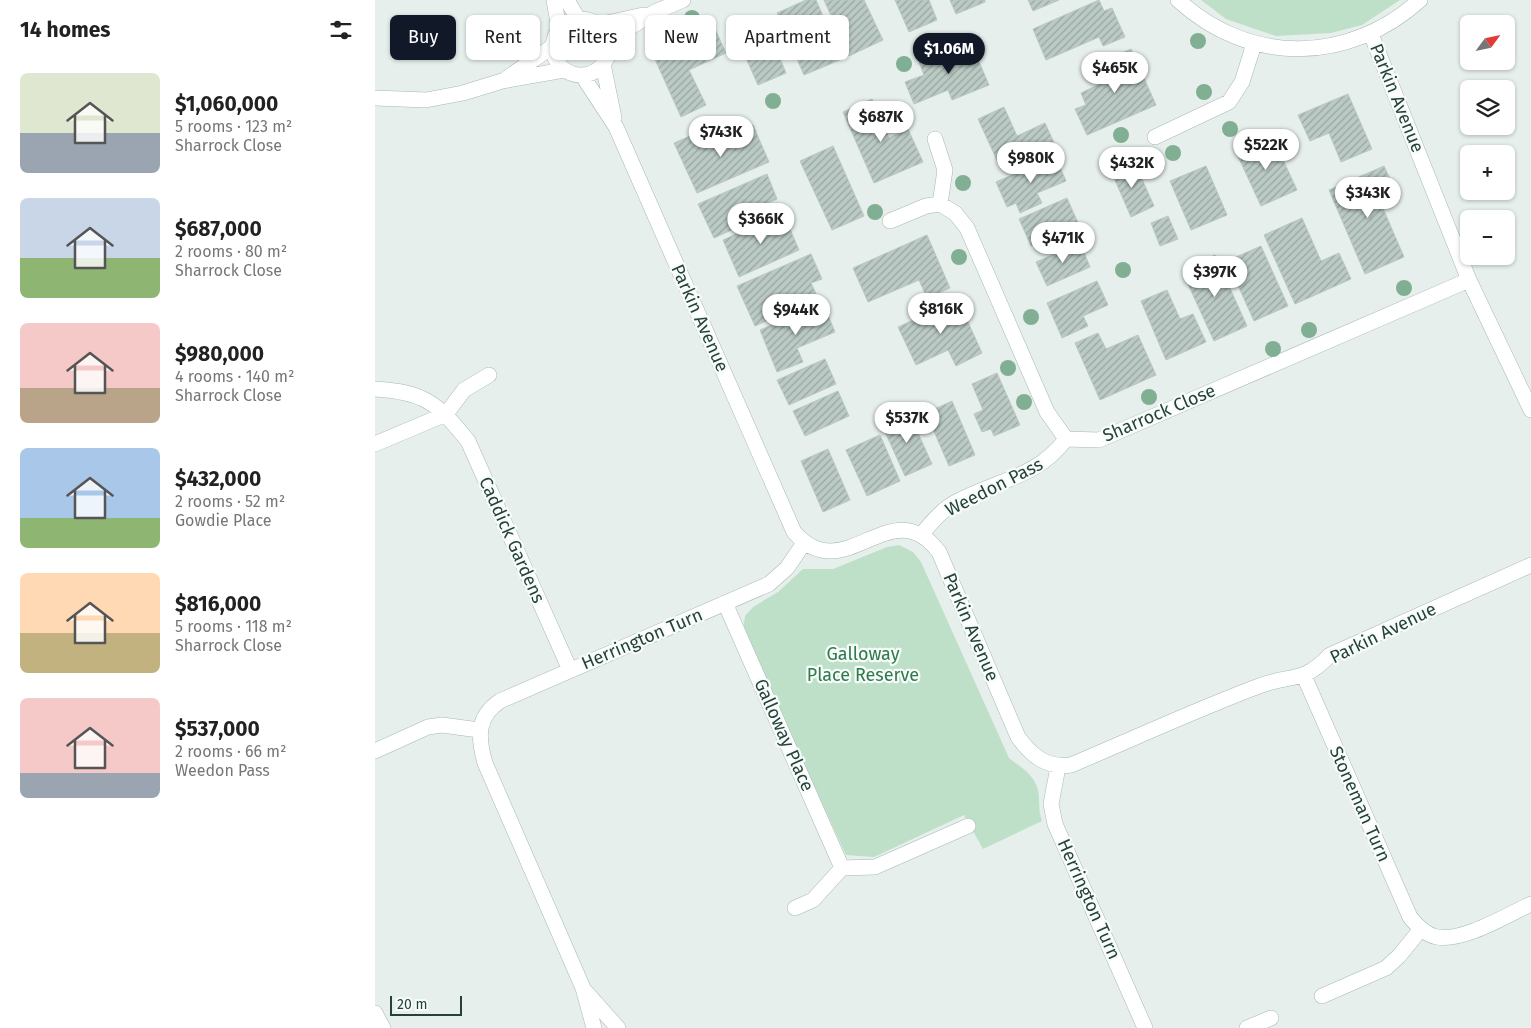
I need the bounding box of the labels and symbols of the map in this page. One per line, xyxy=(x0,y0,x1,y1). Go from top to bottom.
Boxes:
north arrow xyxy=(1460,15,1515,70)
pin: $1.06M xyxy=(908,32,990,75)
street label: Parkin Avenue xyxy=(1365,40,1429,156)
pin: $465K xyxy=(1080,52,1150,94)
pin: $687K xyxy=(846,100,916,143)
pin: $743K xyxy=(686,116,756,158)
pin: $522K xyxy=(1231,128,1301,171)
pin: $980K xyxy=(996,142,1066,184)
pin: $432K xyxy=(1097,146,1167,189)
pin: $343K xyxy=(1333,176,1403,219)
pin: $366K xyxy=(726,202,796,245)
pin: $471K xyxy=(1028,222,1098,264)
pin: $397K xyxy=(1180,256,1250,298)
street label: Parkin Avenue xyxy=(666,261,734,375)
pin: $816K xyxy=(906,292,976,335)
pin: $944K xyxy=(761,294,831,336)
street label: Sharrock Close xyxy=(1099,379,1219,447)
pin: $537K xyxy=(872,402,942,444)
street label: Weedon Pass xyxy=(942,453,1046,521)
street label: Caddick Gardens xyxy=(474,473,550,607)
street label: Parkin Avenue xyxy=(938,570,1004,684)
street label: Parkin Avenue xyxy=(1326,598,1440,668)
street label: Herrington Turn xyxy=(578,604,706,674)
park label: Galloway Place Reserve xyxy=(807,643,919,686)
street label: Galloway Place xyxy=(749,675,819,795)
street label: Stoneman Turn xyxy=(1325,743,1395,865)
street label: Herrington Turn xyxy=(1053,835,1125,963)
scale bar xyxy=(390,993,463,1016)

